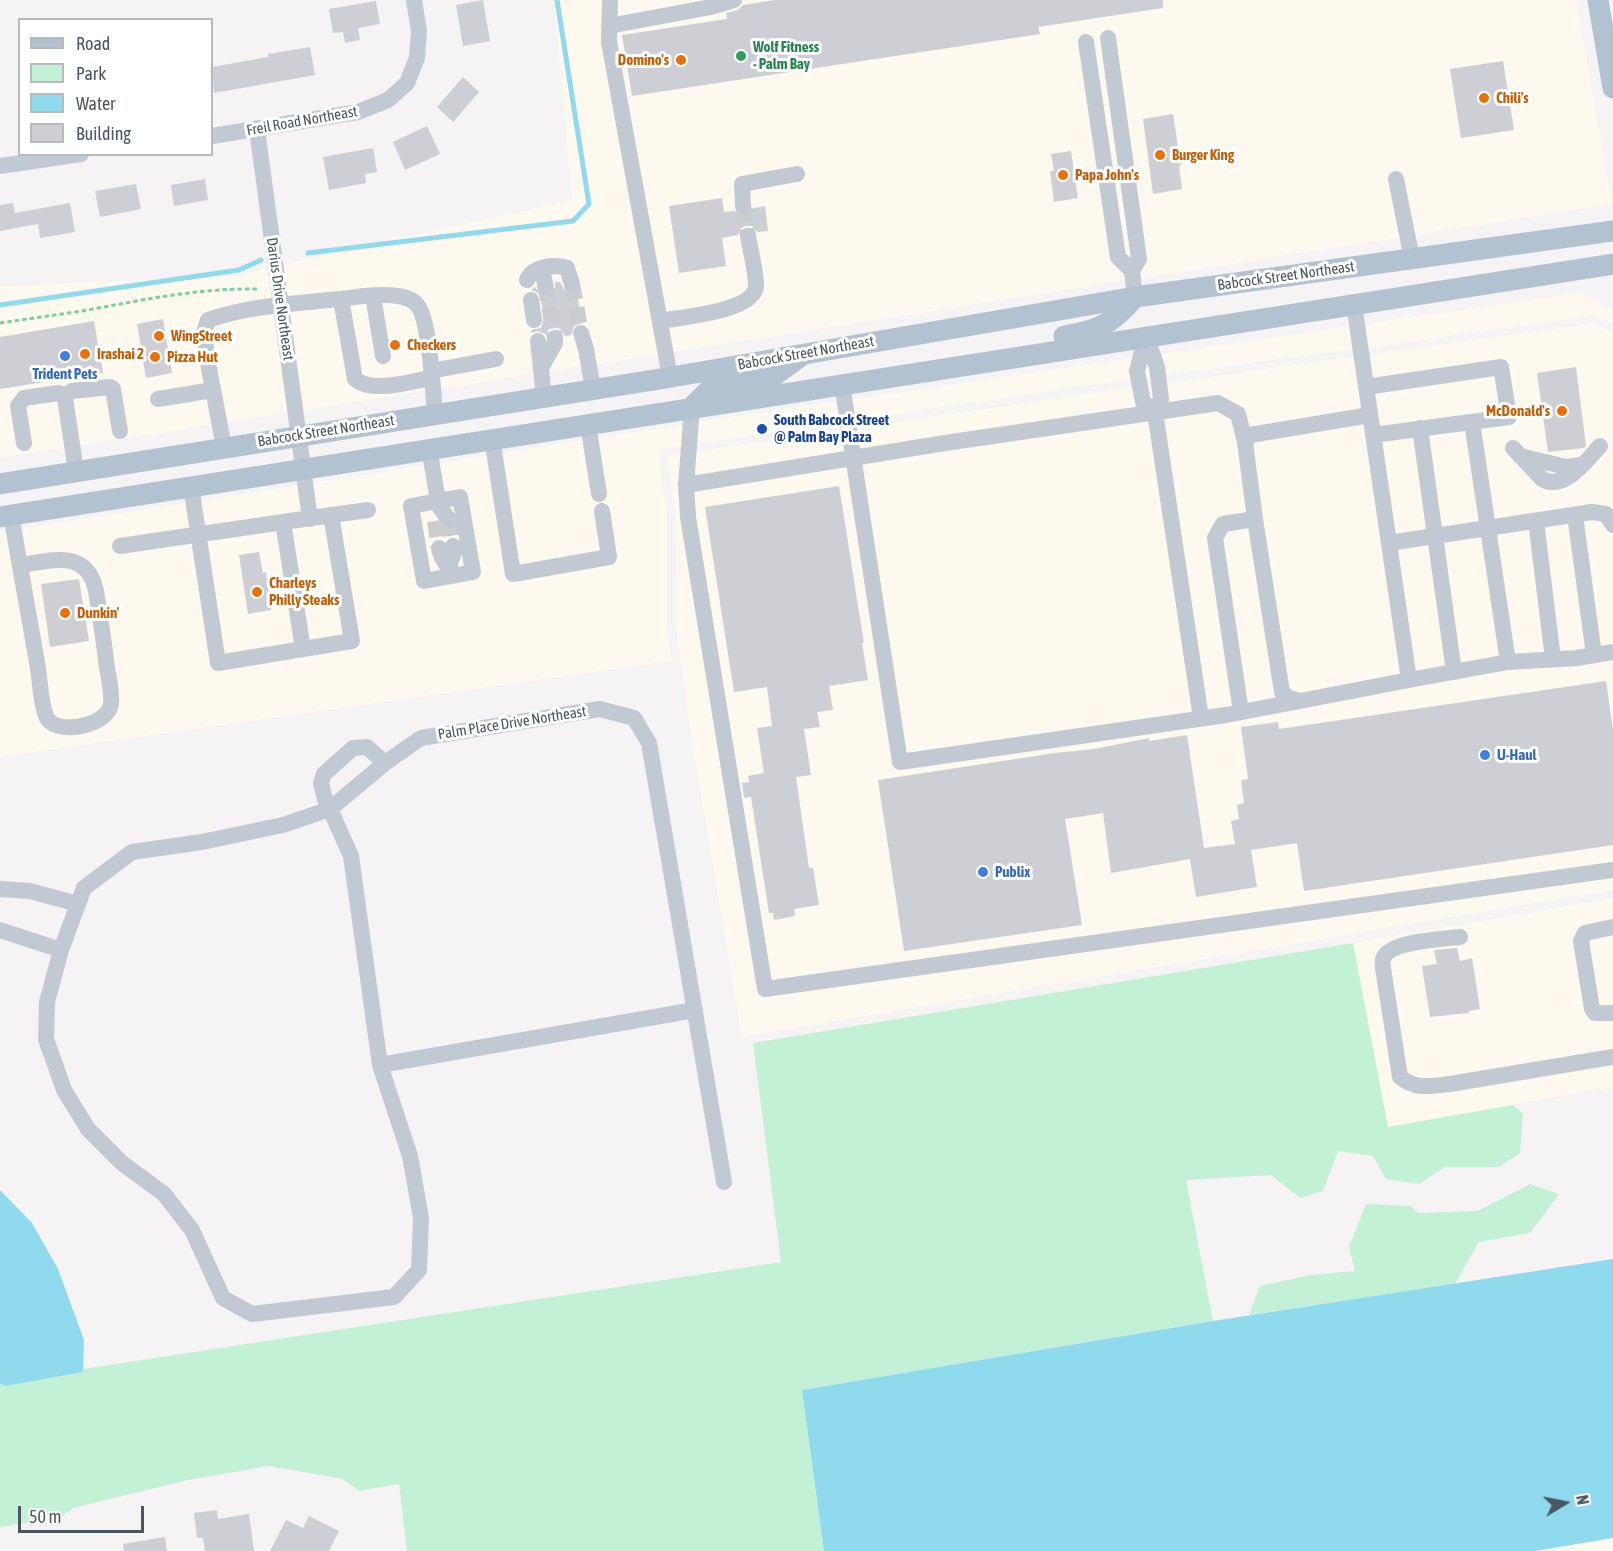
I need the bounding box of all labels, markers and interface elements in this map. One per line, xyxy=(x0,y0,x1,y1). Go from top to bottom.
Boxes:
legend xyxy=(18,18,213,156)
text: Road xyxy=(76,33,110,54)
place label: Wolf Fitness - Palm Bay xyxy=(753,38,819,73)
marker: Wolf Fitness - Palm Bay xyxy=(734,49,748,63)
place label: Domino's xyxy=(618,51,669,69)
marker: Domino's xyxy=(674,53,688,67)
text: Park xyxy=(76,63,106,84)
place label: Chili's xyxy=(1496,89,1529,107)
marker: Chili's xyxy=(1477,91,1491,105)
text: Water xyxy=(76,93,115,114)
street label: Freil Road Northeast xyxy=(245,102,359,140)
text: Building xyxy=(76,123,131,144)
place label: Burger King xyxy=(1172,146,1234,164)
marker: Burger King xyxy=(1153,148,1167,162)
place label: Papa John's xyxy=(1075,166,1139,184)
marker: Papa John's xyxy=(1056,168,1070,182)
street label: Darius Drive Northeast xyxy=(262,236,298,362)
street label: Babcock Street Northeast xyxy=(1216,257,1356,295)
place label: WingStreet xyxy=(171,327,232,345)
marker: WingStreet xyxy=(152,329,166,343)
street label: Babcock Street Northeast xyxy=(736,332,876,374)
place label: Checkers xyxy=(407,336,456,354)
marker: Checkers xyxy=(388,338,402,352)
place label: Irashai 2 xyxy=(97,345,144,363)
marker: Irashai 2 xyxy=(78,347,92,361)
place label: Pizza Hut xyxy=(167,348,218,366)
marker: Trident Pets xyxy=(58,349,72,363)
marker: Pizza Hut xyxy=(148,350,162,364)
place label: Trident Pets xyxy=(33,365,97,383)
place label: McDonald's xyxy=(1486,402,1550,420)
marker: McDonald's xyxy=(1555,404,1569,418)
street label: Babcock Street Northeast xyxy=(256,411,396,451)
place label: South Babcock Street @ Palm Bay Plaza xyxy=(774,411,889,446)
marker: South Babcock Street @ Palm Bay Plaza xyxy=(755,422,769,436)
place label: Charleys Philly Steaks xyxy=(269,574,339,609)
marker: Charleys Philly Steaks xyxy=(250,585,264,599)
place label: Dunkin' xyxy=(77,604,119,622)
marker: Dunkin' xyxy=(58,606,72,620)
street label: Palm Place Drive Northeast xyxy=(437,702,587,744)
place label: U-Haul xyxy=(1497,746,1537,764)
marker: U-Haul xyxy=(1478,748,1492,762)
place label: Publix xyxy=(995,863,1030,881)
marker: Publix xyxy=(976,865,990,879)
north arrow xyxy=(1535,1473,1595,1533)
scale bar xyxy=(21,1494,147,1532)
text: N xyxy=(1573,1494,1592,1506)
text: 50 m xyxy=(29,1506,61,1527)

